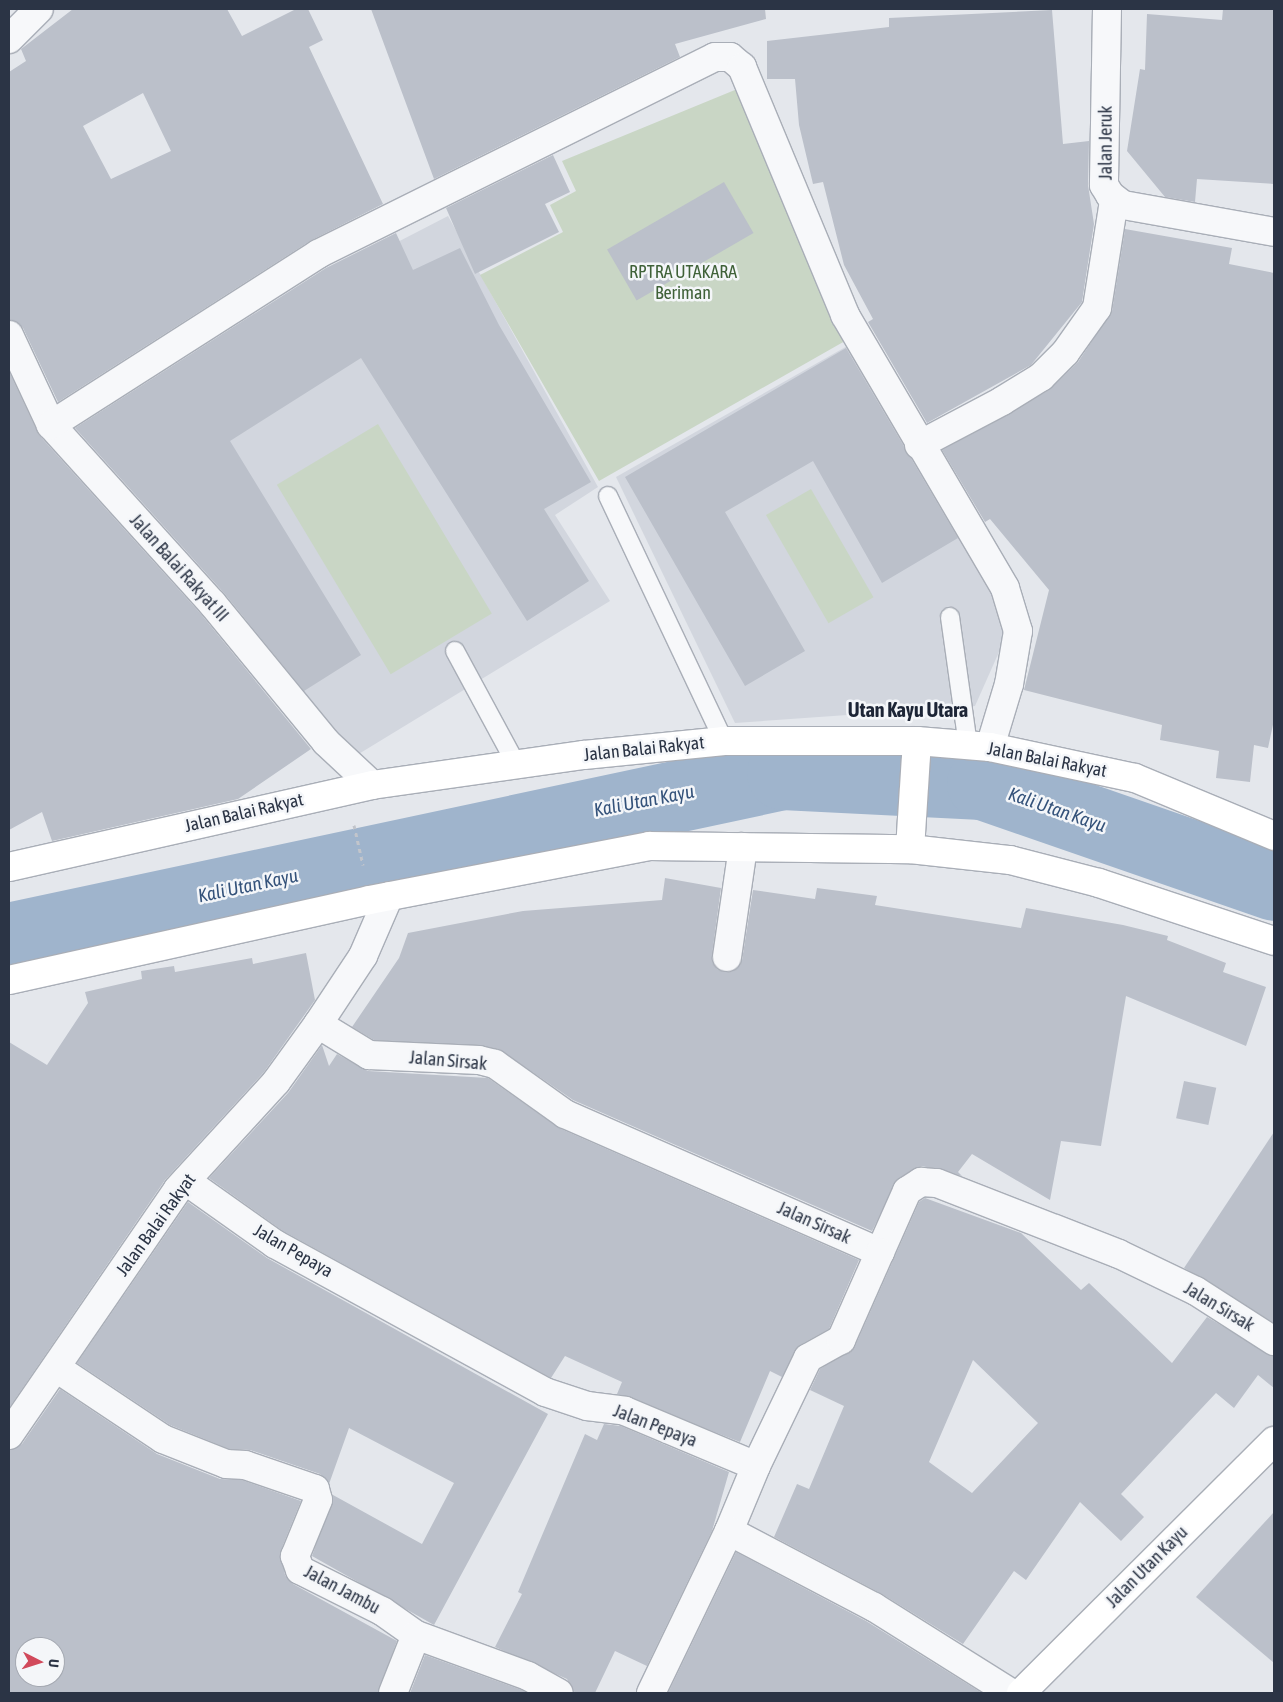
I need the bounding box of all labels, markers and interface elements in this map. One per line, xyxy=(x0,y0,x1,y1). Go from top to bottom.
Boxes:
street label: Jalan Jeruk xyxy=(1095,106,1117,180)
park label: RPTRA UTAKARA Beriman xyxy=(629,262,737,304)
street label: Jalan Balai Rakyat III xyxy=(125,510,233,626)
district label: Utan Kayu Utara xyxy=(848,697,968,721)
street label: Jalan Balai Rakyat xyxy=(583,732,705,766)
street label: Jalan Balai Rakyat xyxy=(985,738,1109,782)
water label: Kali Utan Kayu xyxy=(592,780,696,822)
water label: Kali Utan Kayu xyxy=(1005,783,1109,837)
street label: Jalan Balai Rakyat xyxy=(183,789,305,837)
water label: Kali Utan Kayu xyxy=(196,864,300,908)
street label: Jalan Sirsak xyxy=(408,1047,488,1075)
street label: Jalan Balai Rakyat xyxy=(112,1170,200,1280)
street label: Jalan Sirsak xyxy=(774,1197,854,1249)
street label: Jalan Pepaya xyxy=(250,1220,336,1282)
street label: Jalan Sirsak xyxy=(1180,1278,1258,1336)
street label: Jalan Pepaya xyxy=(610,1400,700,1452)
street label: Jalan Utan Kayu xyxy=(1102,1522,1192,1612)
street label: Jalan Jambu xyxy=(300,1561,384,1619)
north arrow xyxy=(15,1637,65,1687)
text: U xyxy=(46,1658,62,1668)

